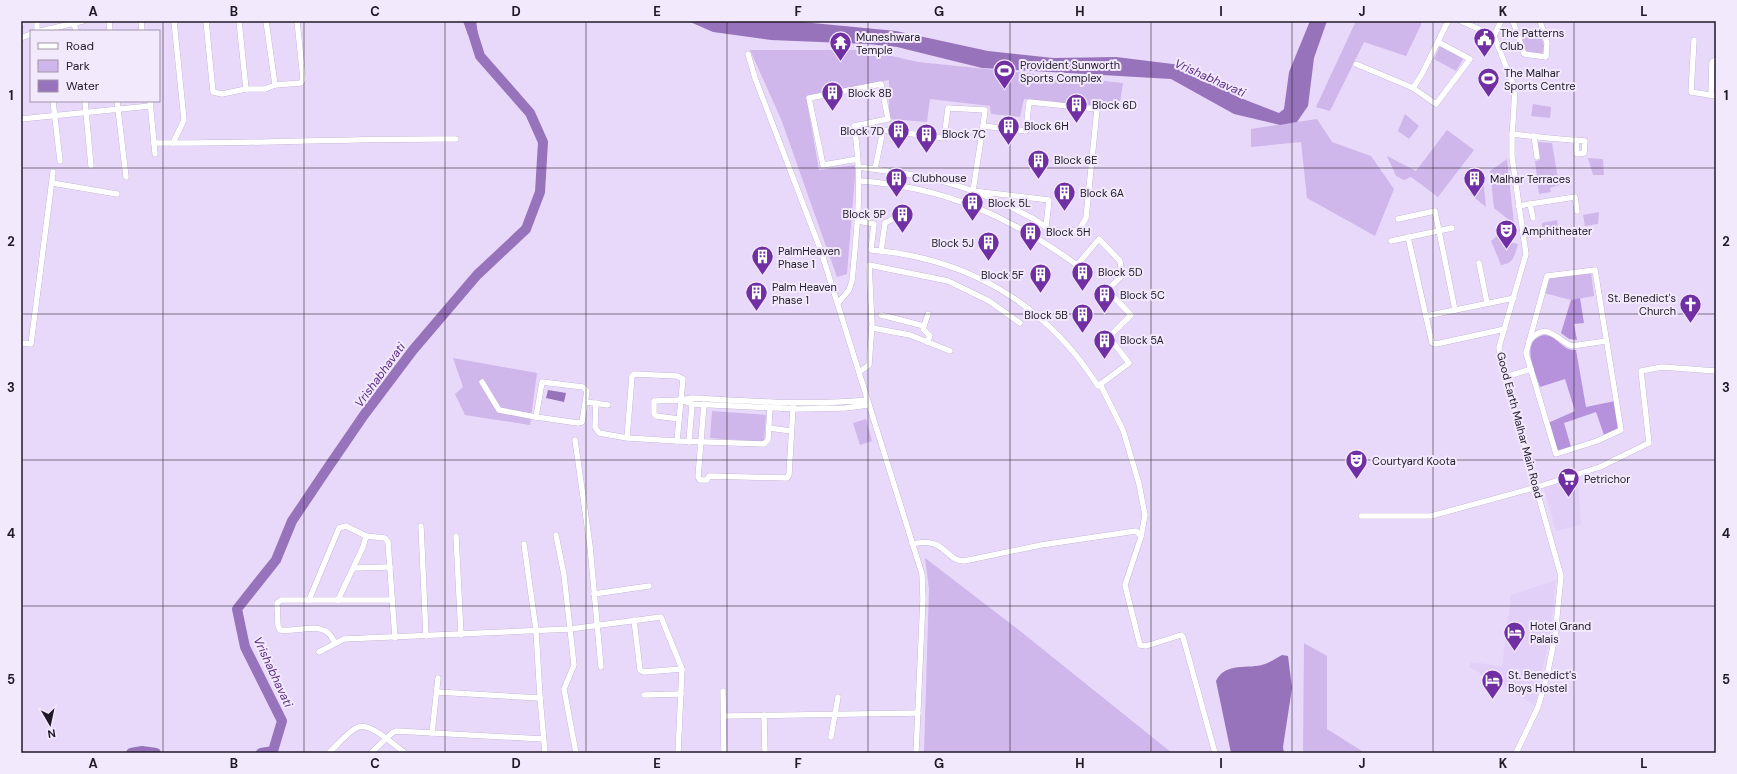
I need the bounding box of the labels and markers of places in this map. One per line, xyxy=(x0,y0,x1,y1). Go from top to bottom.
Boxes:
public building icon: The Patterns Club xyxy=(1471,26,1497,59)
place label: The Patterns Club xyxy=(1500,26,1564,53)
temple icon: Muneshwara Temple xyxy=(828,30,854,63)
place label: Muneshwara Temple xyxy=(856,30,920,57)
sports icon: Provident Sunworth Sports Complex xyxy=(992,58,1018,91)
place label: Provident Sunworth Sports Complex xyxy=(1020,58,1120,85)
sports icon: The Malhar Sports Centre xyxy=(1475,66,1501,99)
place label: The Malhar Sports Centre xyxy=(1504,66,1576,93)
building icon: Block 8B xyxy=(819,80,845,113)
place label: Block 8B xyxy=(848,86,892,100)
building icon: Block 6D xyxy=(1063,92,1089,125)
place label: Block 6D xyxy=(1092,98,1137,112)
building icon: Block 6H xyxy=(995,113,1021,146)
building icon: Block 7D xyxy=(886,118,912,151)
place label: Block 6H xyxy=(1024,119,1069,133)
building icon: Block 7C xyxy=(914,121,940,154)
place label: Block 7D xyxy=(840,124,884,138)
place label: Block 7C xyxy=(942,127,986,141)
building icon: Block 6E xyxy=(1025,147,1051,180)
place label: Block 6E xyxy=(1054,153,1098,167)
building icon: Clubhouse xyxy=(883,165,909,198)
building icon: Malhar Terraces xyxy=(1462,166,1488,199)
place label: Clubhouse xyxy=(912,171,966,185)
place label: Malhar Terraces xyxy=(1490,172,1571,186)
building icon: Block 6A xyxy=(1052,180,1078,213)
place label: Block 6A xyxy=(1080,186,1124,200)
building icon: Block 5L xyxy=(959,190,985,223)
place label: Block 5L xyxy=(988,196,1031,210)
building icon: Block 5P xyxy=(889,201,915,234)
place label: Block 5P xyxy=(843,207,886,221)
theatre icon: Amphitheater xyxy=(1493,218,1519,251)
building icon: Block 5H xyxy=(1017,219,1043,252)
place label: Amphitheater xyxy=(1522,224,1592,238)
place label: Block 5H xyxy=(1046,225,1091,239)
building icon: Block 5J xyxy=(976,230,1002,263)
place label: Block 5J xyxy=(931,236,974,250)
building icon: PalmHeaven Phase 1 xyxy=(749,244,775,277)
place label: PalmHeaven Phase 1 xyxy=(778,244,840,271)
building icon: Block 5D xyxy=(1069,259,1095,292)
building icon: Block 5F xyxy=(1027,262,1053,295)
place label: Block 5D xyxy=(1098,265,1143,279)
place label: Block 5F xyxy=(981,268,1024,282)
building icon: Palm Heaven Phase 1 xyxy=(743,280,769,313)
place label: Palm Heaven Phase 1 xyxy=(772,280,837,307)
building icon: Block 5C xyxy=(1092,282,1118,315)
place label: Block 5C xyxy=(1120,288,1165,302)
place label: St. Benedict's Church xyxy=(1608,291,1676,318)
church icon: St. Benedict's Church xyxy=(1678,291,1704,324)
building icon: Block 5B xyxy=(1070,302,1096,335)
place label: Block 5B xyxy=(1024,308,1068,322)
building icon: Block 5A xyxy=(1091,327,1117,360)
place label: Block 5A xyxy=(1120,333,1164,347)
theatre icon: Courtyard Koota xyxy=(1344,448,1370,481)
place label: Courtyard Koota xyxy=(1372,454,1456,468)
supermarket icon: Petrichor xyxy=(1555,466,1581,499)
place label: Petrichor xyxy=(1584,472,1630,486)
hotel icon: Hotel Grand Palais xyxy=(1501,619,1527,652)
place label: Hotel Grand Palais xyxy=(1530,619,1591,646)
hotel icon: St. Benedict's Boys Hostel xyxy=(1480,668,1506,701)
place label: St. Benedict's Boys Hostel xyxy=(1508,668,1577,695)

